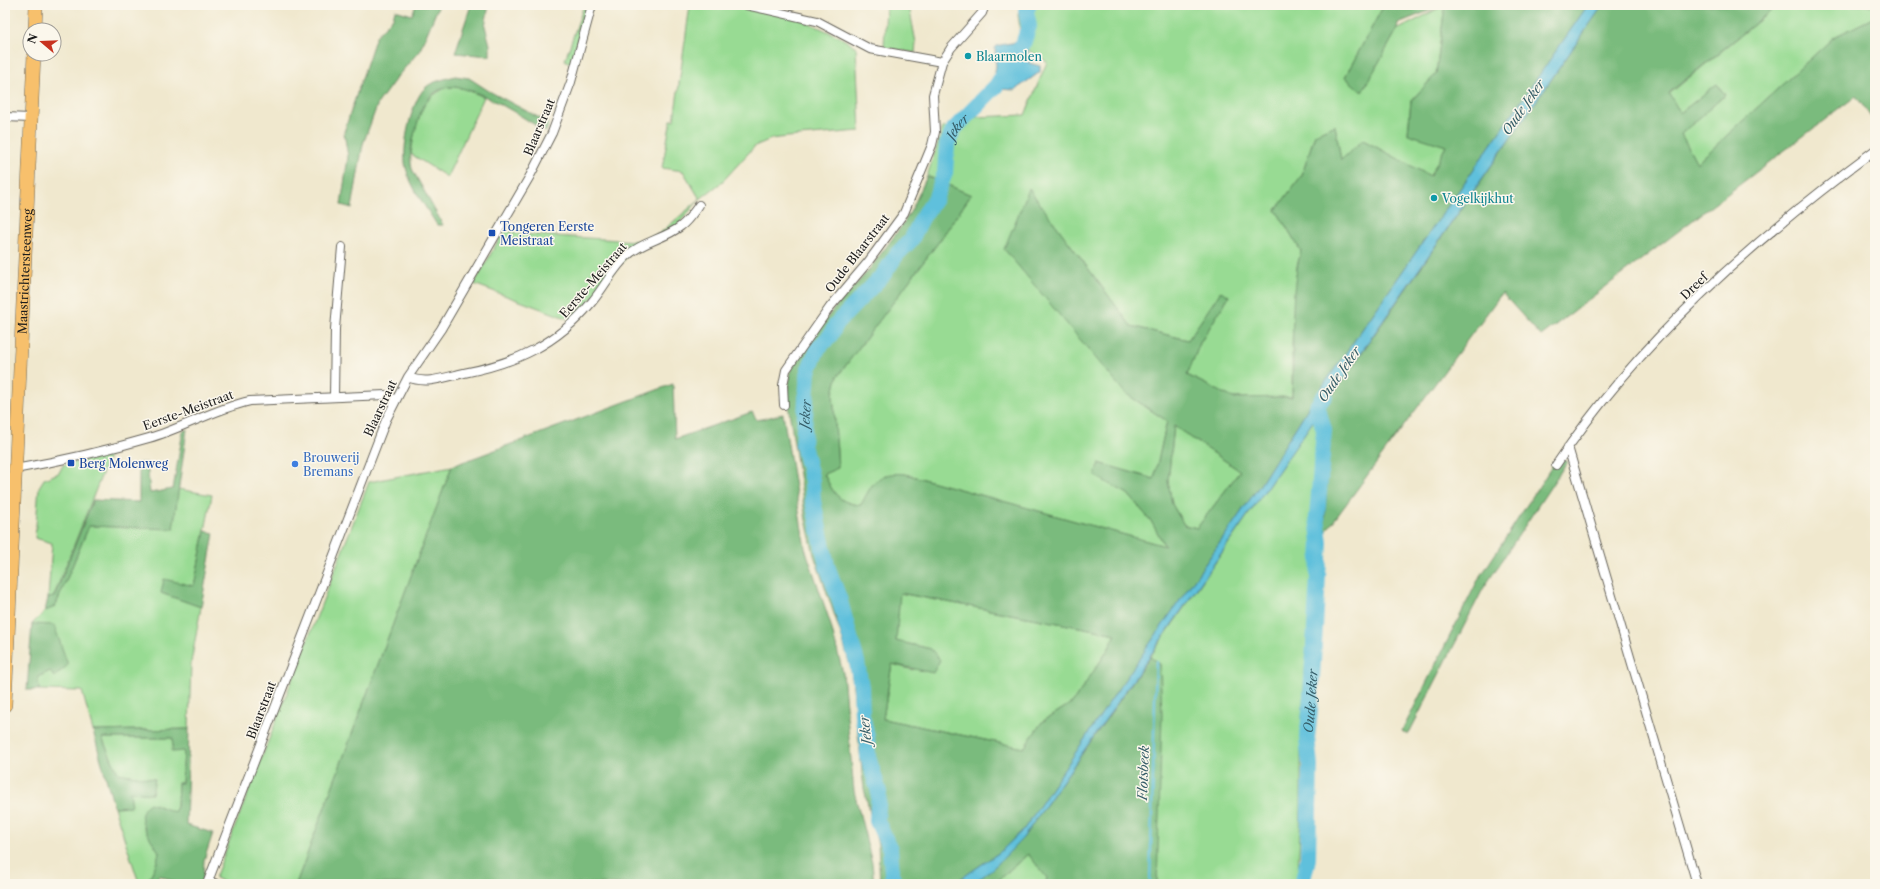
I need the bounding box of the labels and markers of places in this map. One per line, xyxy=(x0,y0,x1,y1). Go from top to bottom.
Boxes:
place label: Blaarmolen xyxy=(976,49,1042,64)
marker: Blaarmolen xyxy=(963,51,973,61)
place label: Vogelkijkhut xyxy=(1441,191,1514,206)
marker: Vogelkijkhut xyxy=(1429,193,1439,203)
place label: Tongeren Eerste Meistraat xyxy=(500,219,594,248)
marker: Tongeren Eerste Meistraat xyxy=(487,228,497,238)
place label: Brouwerij Bremans xyxy=(303,450,359,479)
place label: Berg Molenweg xyxy=(79,456,169,471)
marker: Berg Molenweg xyxy=(66,458,76,468)
marker: Brouwerij Bremans xyxy=(290,459,300,469)

